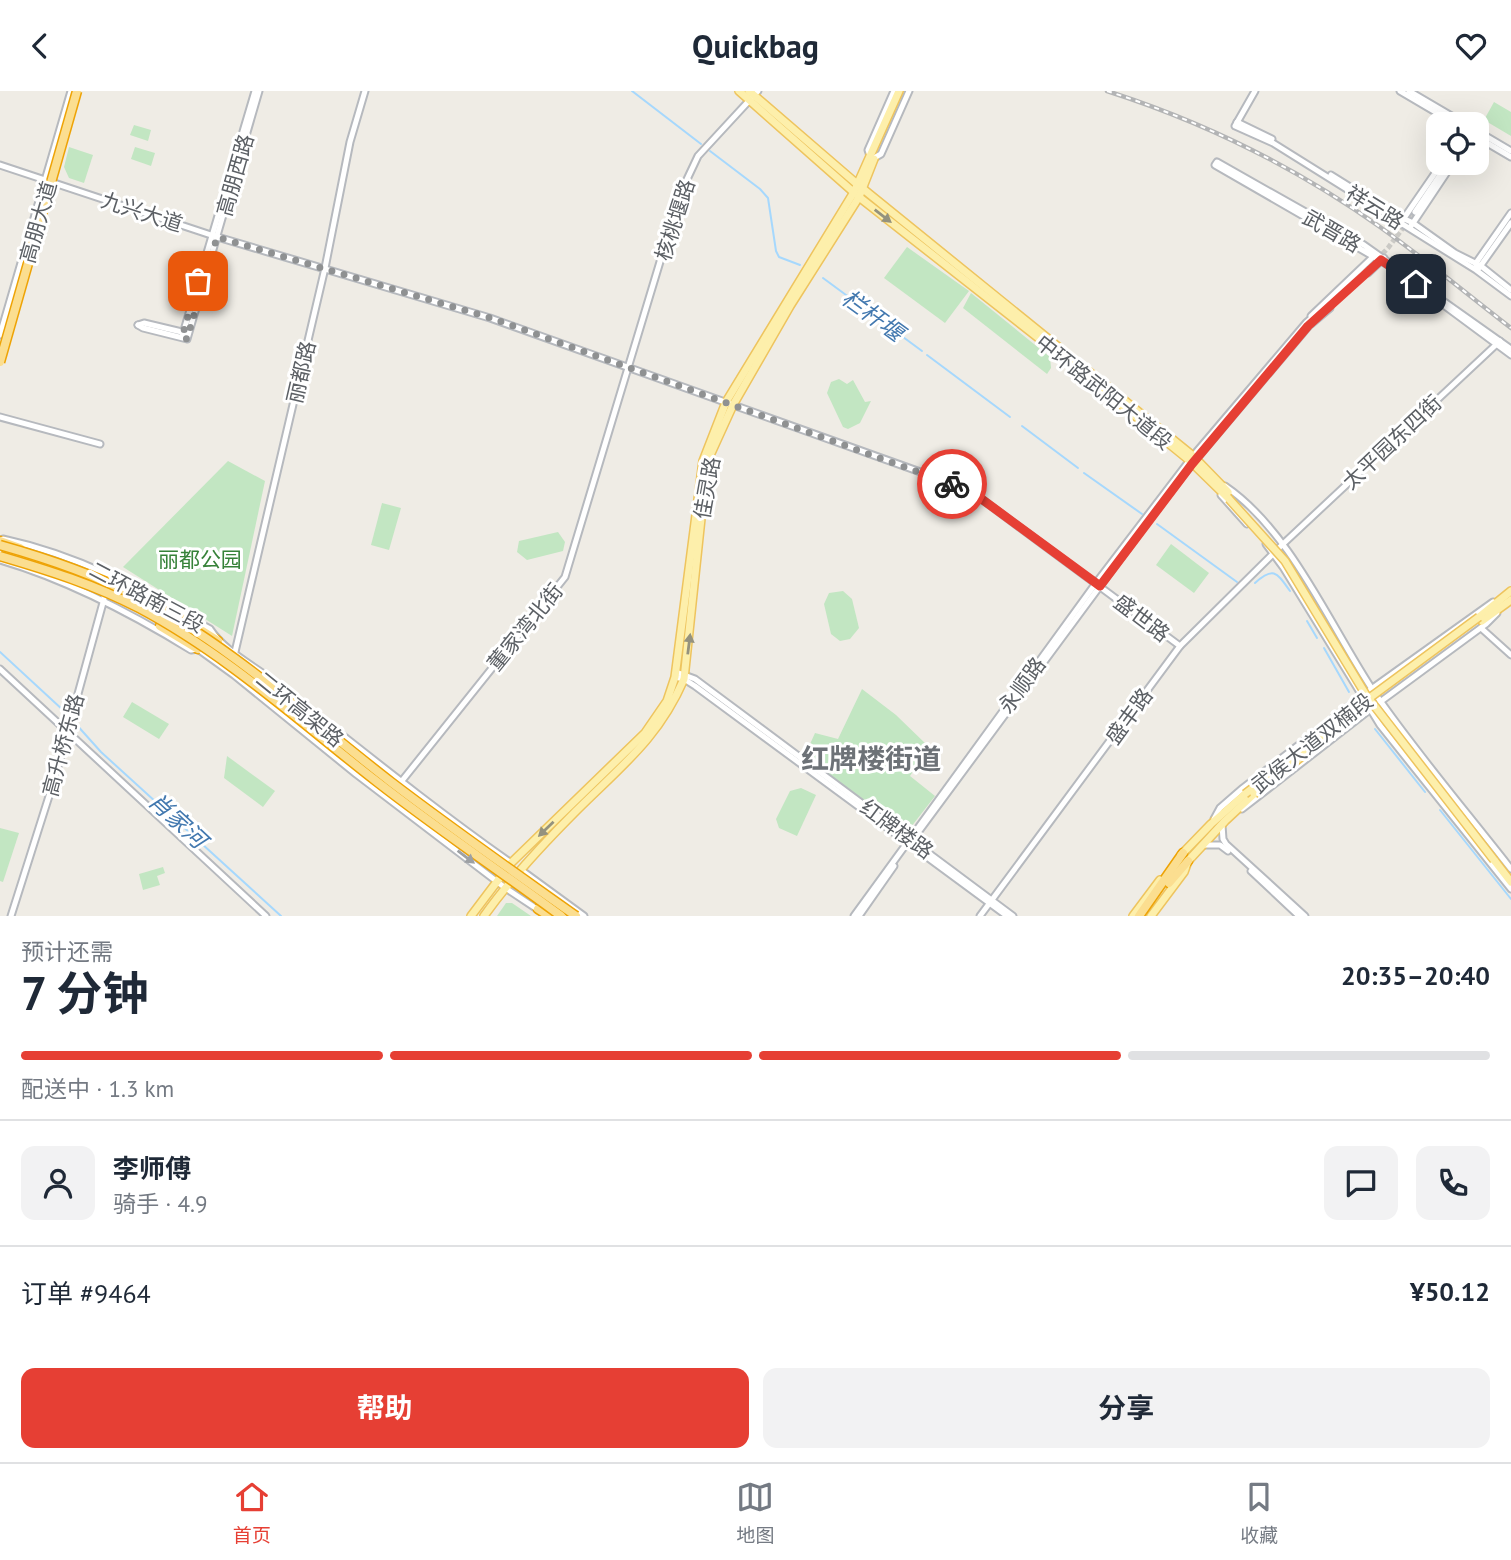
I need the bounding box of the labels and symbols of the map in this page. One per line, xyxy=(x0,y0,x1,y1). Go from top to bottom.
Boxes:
street label: 高朋西路 xyxy=(210,131,260,219)
street label: 核桃堰路 xyxy=(649,176,701,264)
street label: 高朋大道 xyxy=(13,178,63,266)
street label: 祥云路 xyxy=(1341,179,1409,235)
street label: 九兴大道 xyxy=(98,186,186,238)
street label: 武晋路 xyxy=(1298,204,1366,258)
one-way arrow xyxy=(875,208,892,223)
pin xyxy=(168,251,228,311)
pin xyxy=(1386,254,1446,314)
water label: 栏杆堰 xyxy=(837,283,913,349)
street label: 中环路武阳大道段 xyxy=(1030,329,1178,455)
street label: 丽都路 xyxy=(281,338,321,406)
street label: 太平园东四街 xyxy=(1337,389,1447,495)
courier xyxy=(917,449,987,519)
street label: 佳灵路 xyxy=(688,455,726,521)
park label: 丽都公园 xyxy=(158,546,242,573)
street label: 二环路南三段 xyxy=(85,556,209,638)
street label: 董家湾北街 xyxy=(481,578,569,676)
street label: 盛世路 xyxy=(1109,588,1175,648)
one-way arrow xyxy=(683,633,694,655)
street label: 永顺路 xyxy=(993,652,1051,718)
street label: 二环高架路 xyxy=(251,665,349,753)
street label: 盛丰路 xyxy=(1100,683,1158,749)
street label: 武侯大道双楠段 xyxy=(1246,687,1378,799)
street label: 高升桥东路 xyxy=(36,691,90,799)
district label: 红牌楼街道 xyxy=(801,740,941,777)
water label: 肖家河 xyxy=(143,786,216,857)
street label: 红牌楼路 xyxy=(855,793,939,865)
one-way arrow xyxy=(538,821,555,837)
one-way arrow xyxy=(457,850,475,864)

